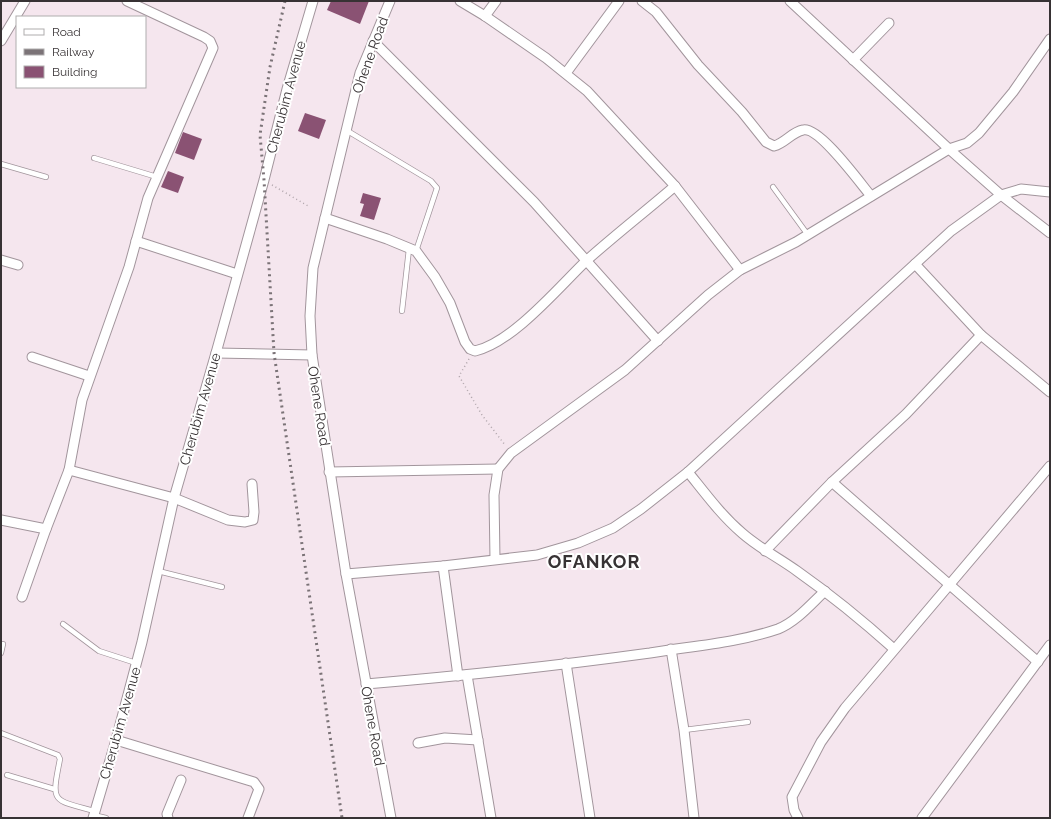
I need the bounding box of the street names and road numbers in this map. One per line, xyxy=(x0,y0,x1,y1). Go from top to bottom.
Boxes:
street label: Ohene Road xyxy=(349,14,391,96)
street label: Cherubim Avenue xyxy=(263,39,309,155)
street label: Cherubim Avenue xyxy=(176,351,224,467)
street label: Ohene Road xyxy=(305,365,333,447)
street label: Cherubim Avenue xyxy=(96,665,144,781)
street label: Ohene Road xyxy=(358,685,388,767)

